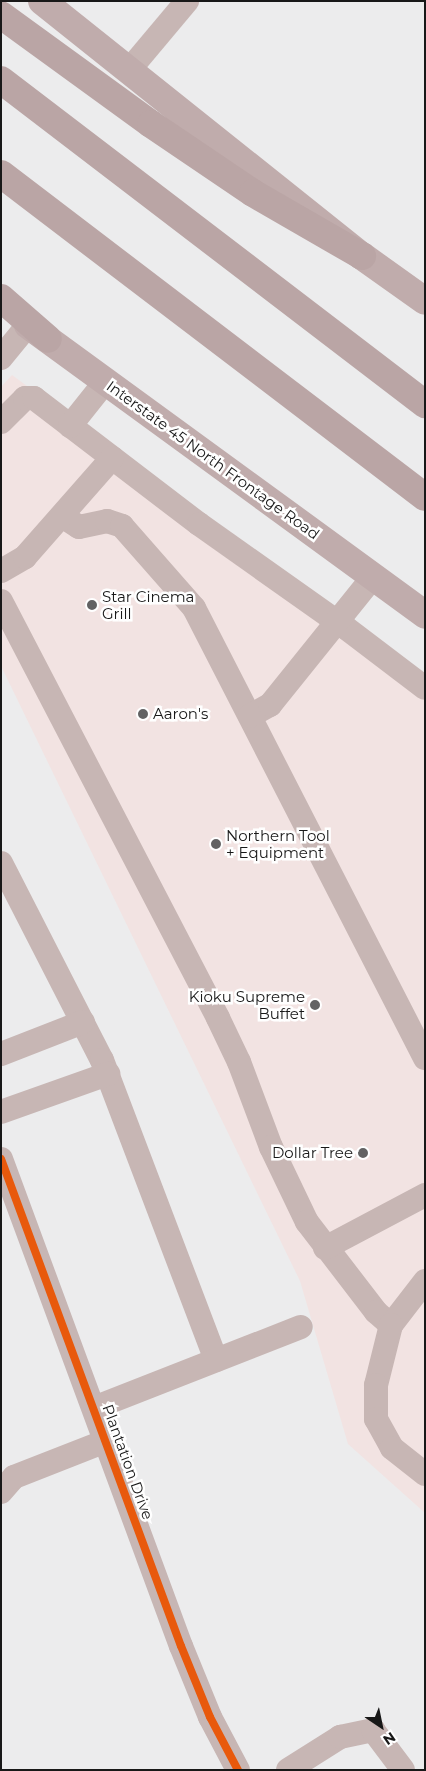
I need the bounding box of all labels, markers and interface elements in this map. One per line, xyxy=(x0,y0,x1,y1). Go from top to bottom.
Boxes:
street label: Interstate 45 North Frontage Road xyxy=(103,377,323,543)
place label: Star Cinema Grill xyxy=(102,587,194,622)
marker: Star Cinema Grill xyxy=(86,599,98,611)
place label: Aaron's xyxy=(153,705,208,723)
marker: Aaron's xyxy=(137,708,149,720)
place label: Northern Tool + Equipment xyxy=(226,826,330,861)
marker: Northern Tool + Equipment xyxy=(210,838,222,850)
place label: Kioku Supreme Buffet xyxy=(189,987,305,1022)
marker: Kioku Supreme Buffet xyxy=(309,999,321,1011)
place label: Dollar Tree xyxy=(272,1144,353,1162)
marker: Dollar Tree xyxy=(357,1147,369,1159)
street label: Plantation Drive xyxy=(99,1402,157,1522)
north arrow xyxy=(356,1701,406,1751)
text: N xyxy=(380,1728,399,1749)

